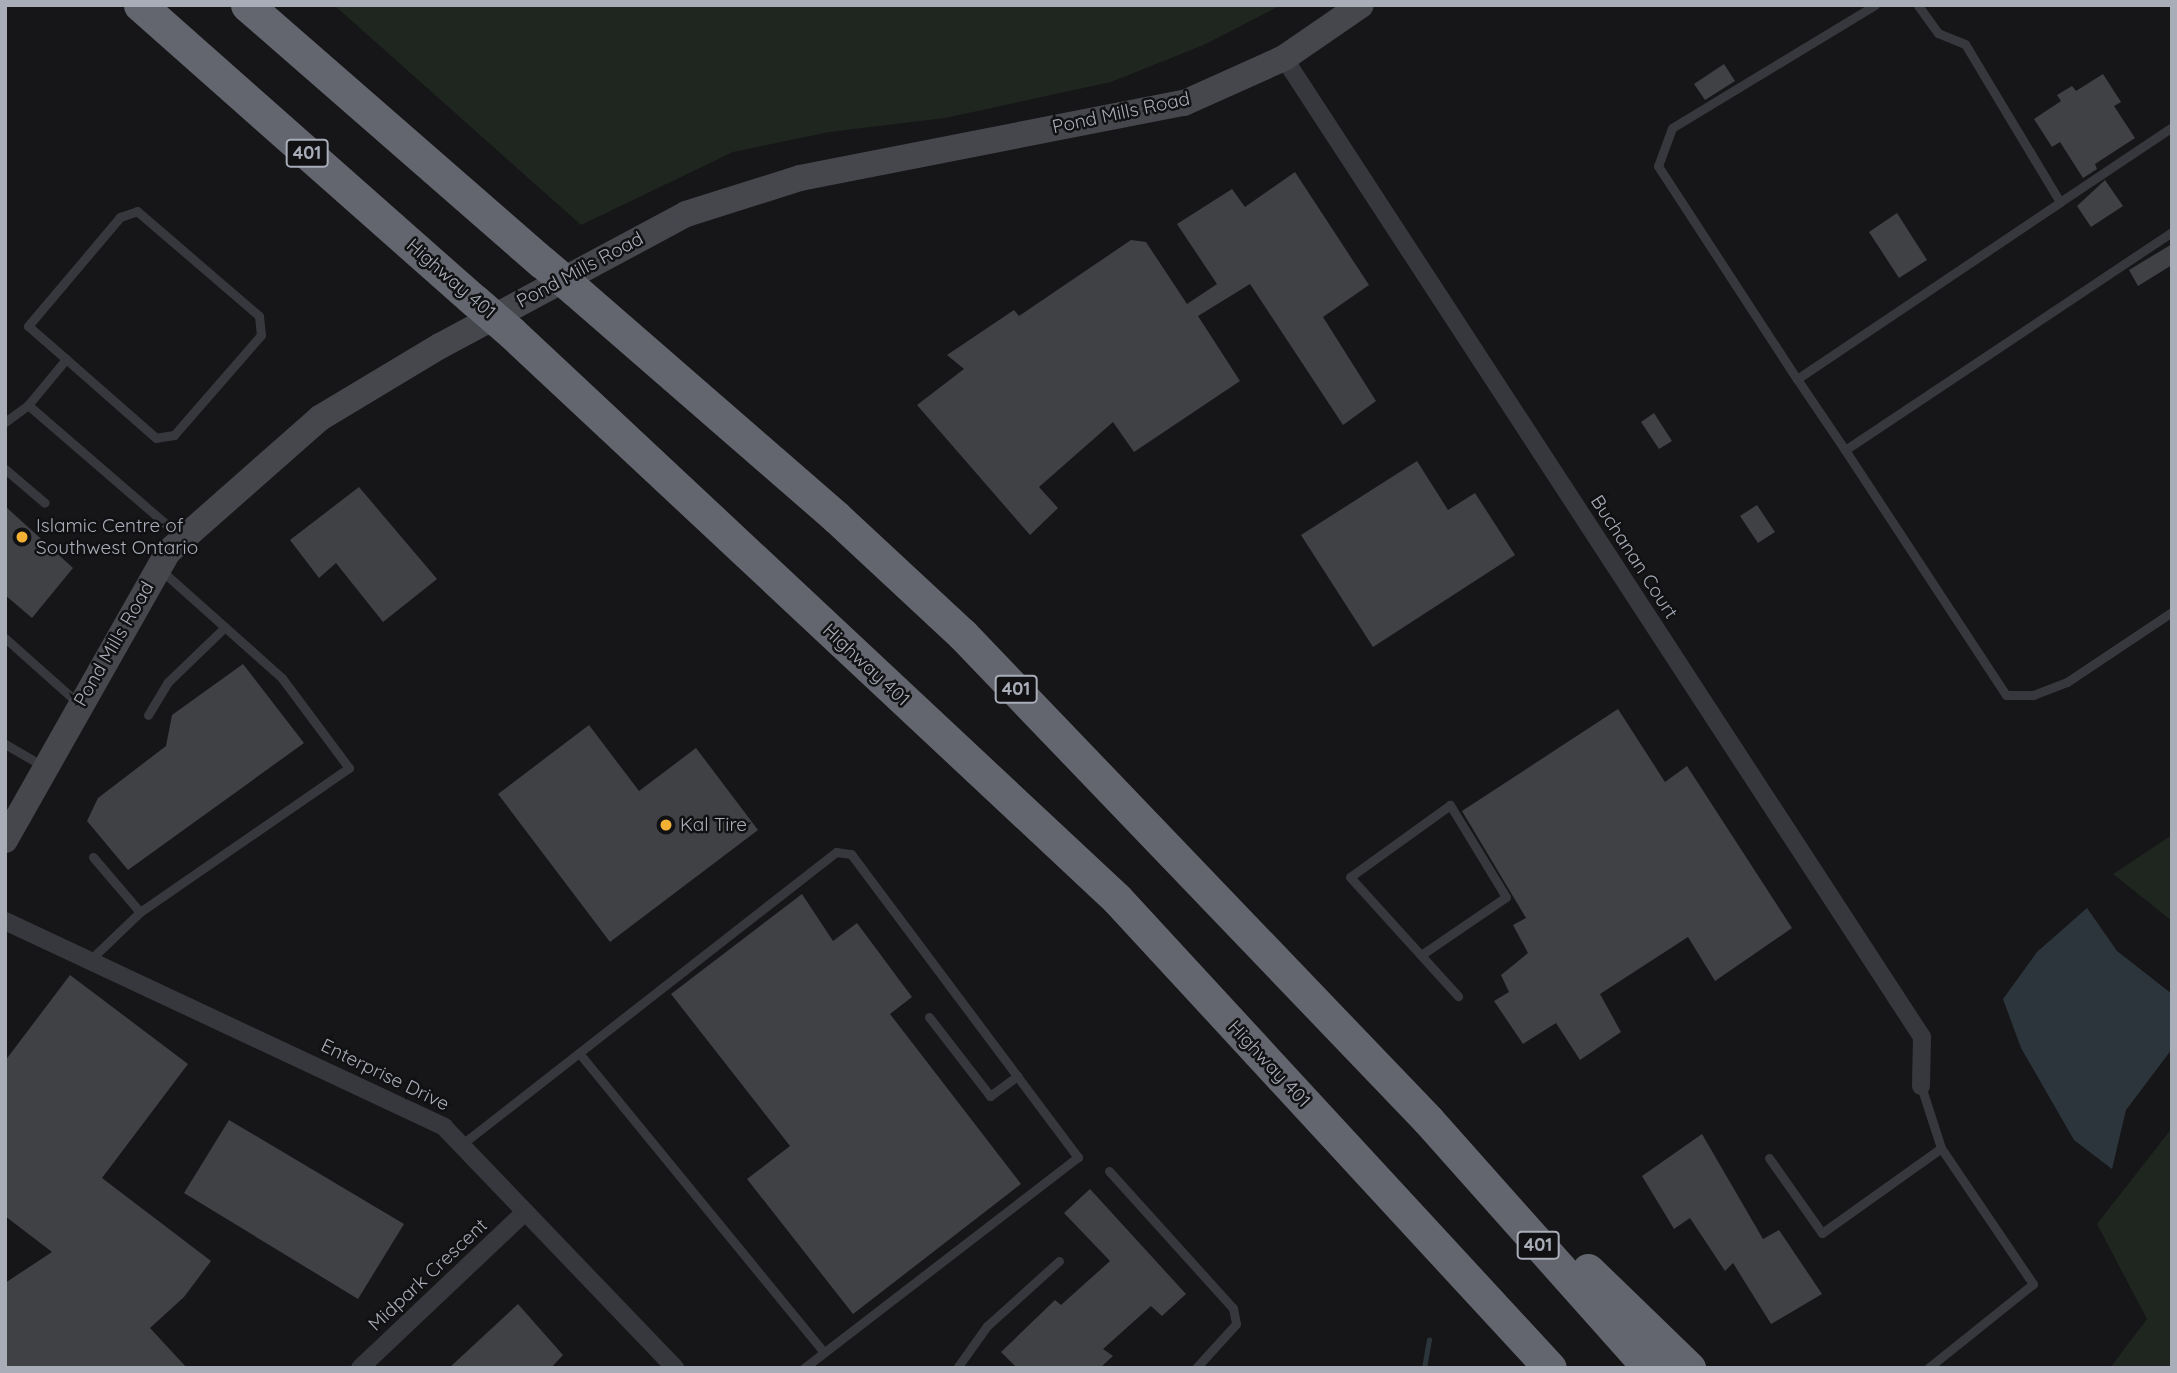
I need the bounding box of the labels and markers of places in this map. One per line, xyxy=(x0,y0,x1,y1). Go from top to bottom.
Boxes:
place label: Islamic Centre of Southwest Ontario xyxy=(36,515,198,559)
marker: Islamic Centre of Southwest Ontario xyxy=(14,529,30,545)
place label: Kal Tire xyxy=(680,814,747,836)
marker: Kal Tire xyxy=(658,817,674,833)

